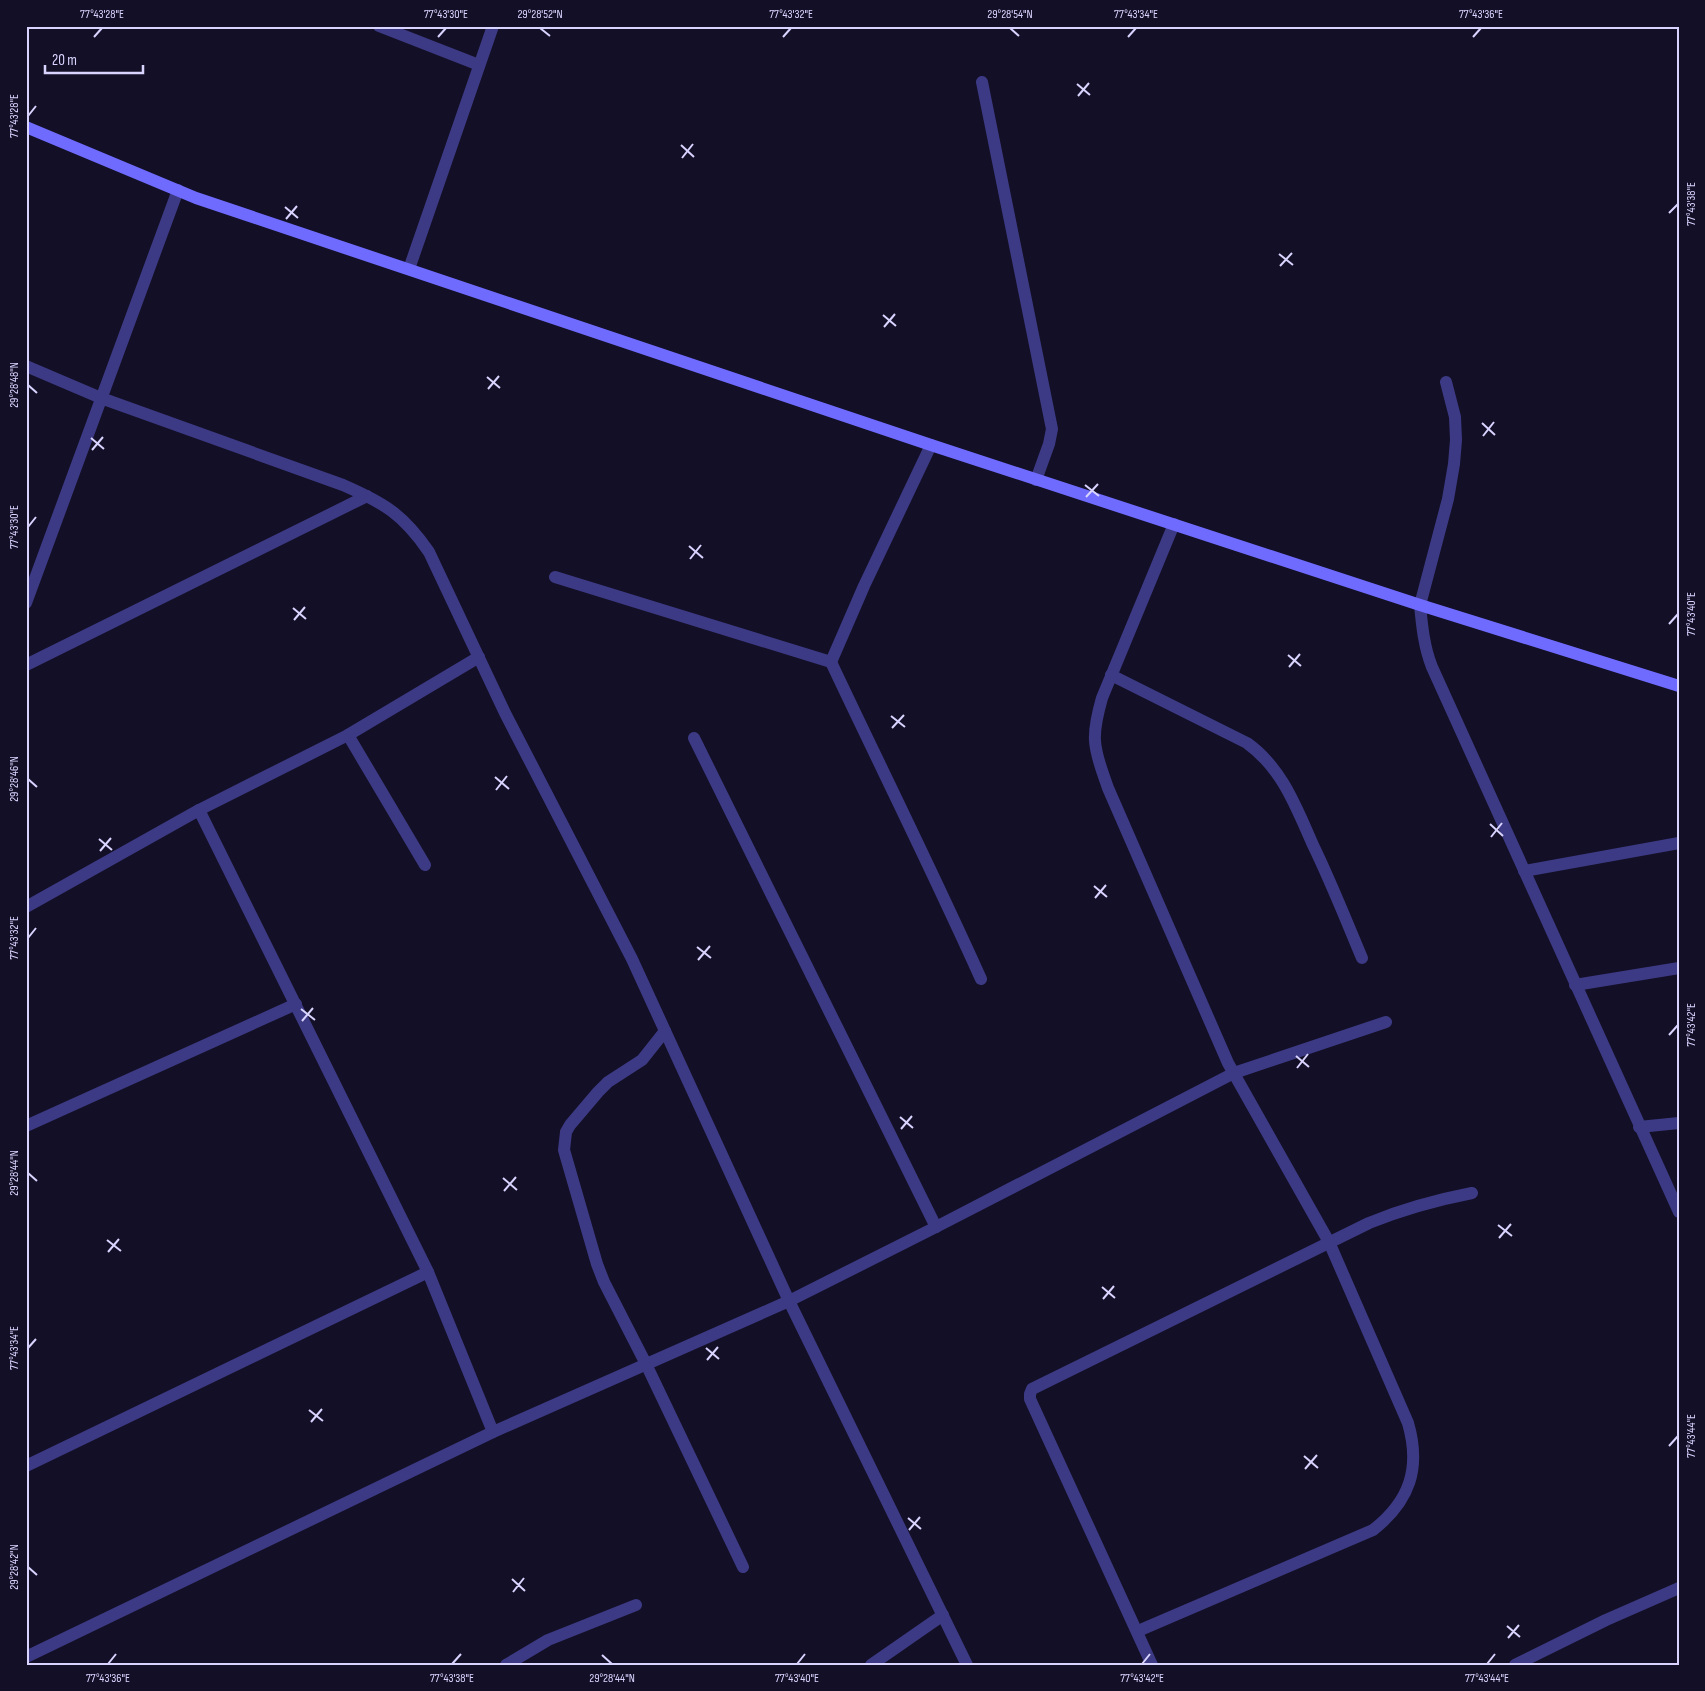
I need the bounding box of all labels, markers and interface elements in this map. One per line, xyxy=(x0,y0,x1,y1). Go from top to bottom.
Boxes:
text: 77°43'28"E xyxy=(80,7,124,22)
text: 77°43'30"E xyxy=(424,7,468,22)
text: 29°28'52"N xyxy=(517,7,563,22)
text: 77°43'32"E xyxy=(769,7,813,22)
text: 29°28'54"N xyxy=(987,7,1033,22)
text: 77°43'34"E xyxy=(1114,7,1158,22)
text: 77°43'36"E xyxy=(1459,7,1503,22)
scale bar xyxy=(45,42,142,74)
text: 20 m xyxy=(52,51,77,70)
text: 77°43'28"E xyxy=(7,94,22,138)
text: 77°43'38"E xyxy=(1684,182,1699,226)
text: 29°28'48"N xyxy=(7,362,22,408)
text: 77°43'30"E xyxy=(7,505,22,549)
text: 77°43'40"E xyxy=(1684,592,1699,636)
text: 29°28'46"N xyxy=(7,756,22,802)
text: 77°43'32"E xyxy=(7,916,22,960)
text: 77°43'42"E xyxy=(1684,1003,1699,1047)
text: 29°28'44"N xyxy=(7,1150,22,1196)
text: 77°43'34"E xyxy=(7,1326,22,1370)
text: 77°43'44"E xyxy=(1684,1414,1699,1458)
text: 29°28'42"N xyxy=(7,1544,22,1590)
text: 77°43'36"E xyxy=(86,1671,130,1686)
text: 77°43'38"E xyxy=(430,1671,474,1686)
text: 29°28'44"N xyxy=(589,1671,635,1686)
text: 77°43'40"E xyxy=(775,1671,819,1686)
text: 77°43'42"E xyxy=(1120,1671,1164,1686)
text: 77°43'44"E xyxy=(1465,1671,1509,1686)

